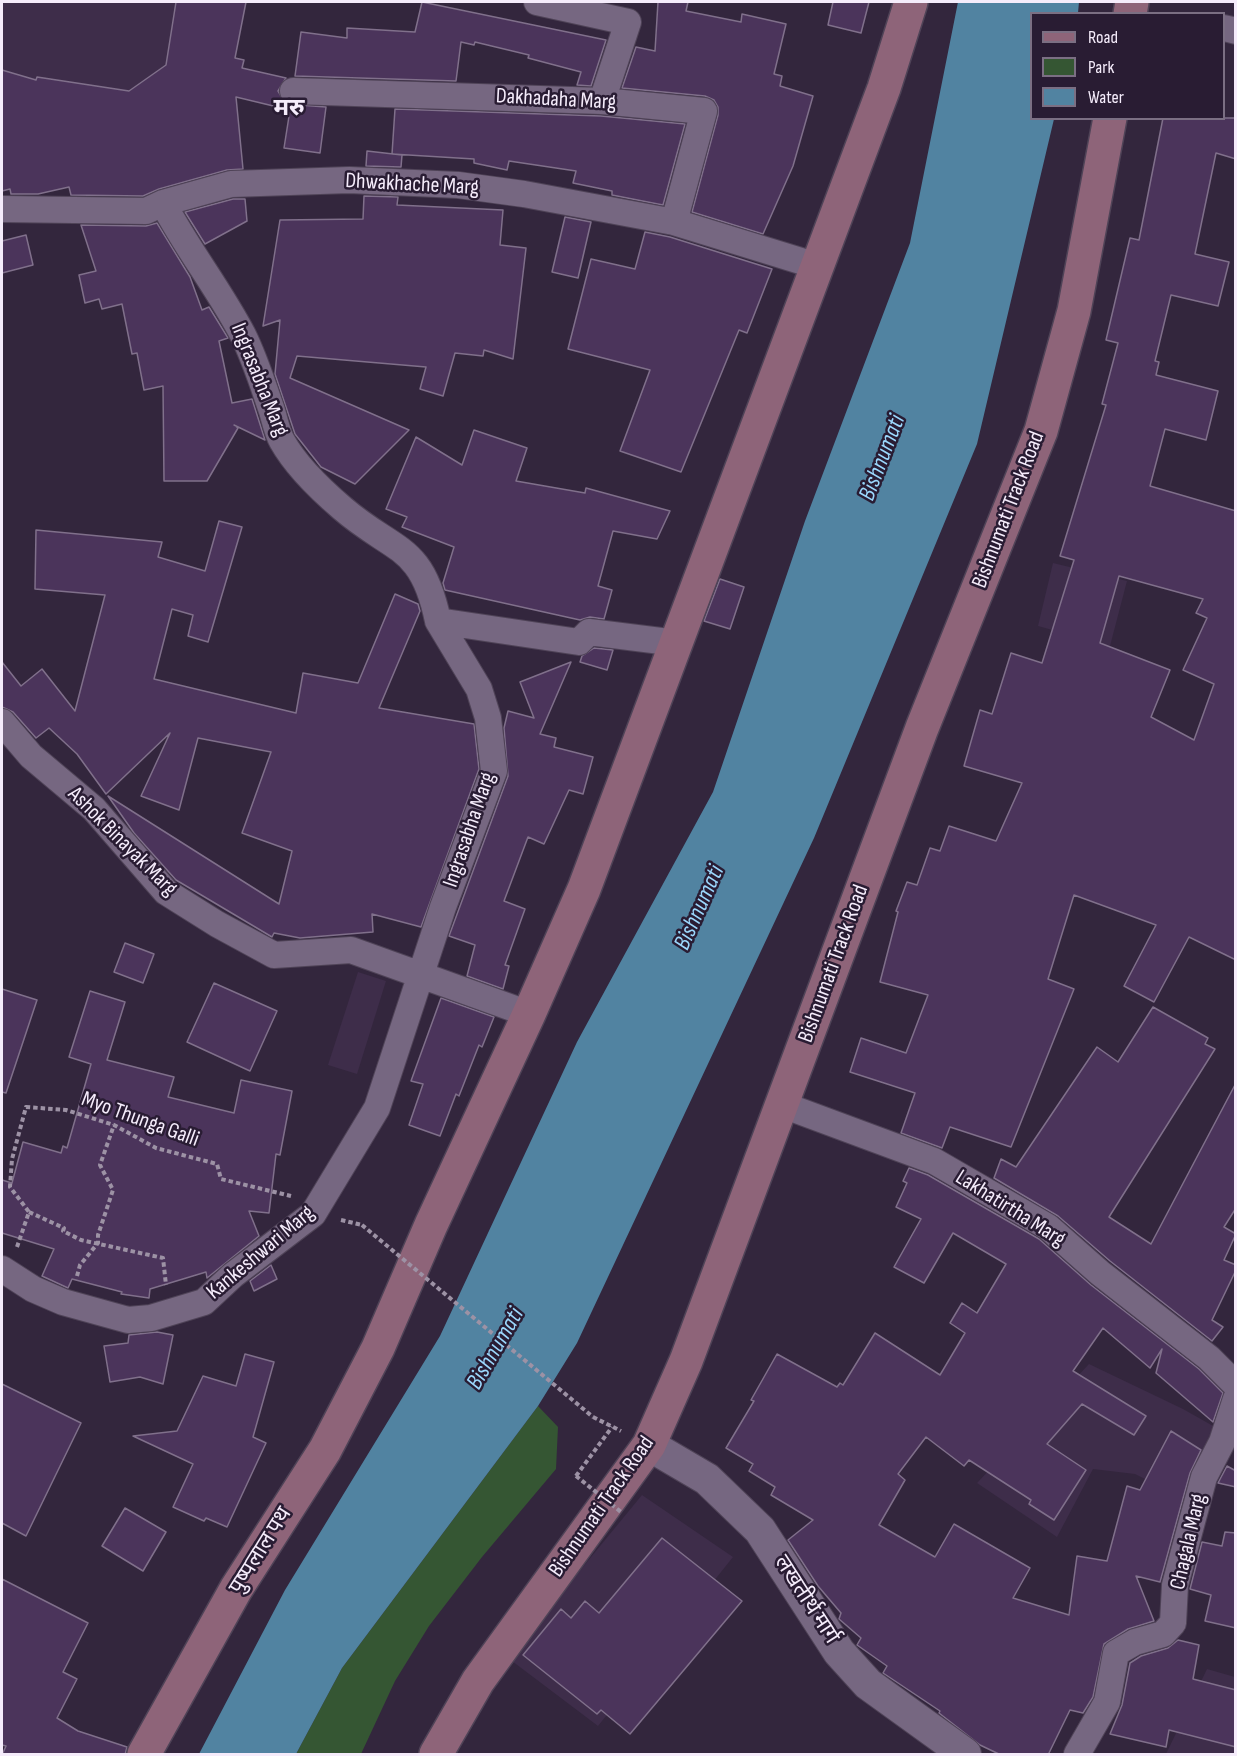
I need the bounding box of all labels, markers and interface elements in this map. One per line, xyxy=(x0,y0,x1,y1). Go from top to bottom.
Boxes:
legend xyxy=(1030,12,1225,120)
text: Road xyxy=(1088,27,1118,48)
text: Park xyxy=(1088,57,1114,78)
street label: Dakhadaha Marg xyxy=(495,84,617,116)
text: Water xyxy=(1088,87,1124,108)
district label: मरु xyxy=(273,95,305,123)
street label: Dhwakhache Marg xyxy=(345,168,479,202)
street label: Ingrasabha Marg xyxy=(224,319,294,441)
water label: Bishnumati xyxy=(854,411,912,505)
street label: Bishnumati Track Road xyxy=(967,428,1051,592)
street label: Ingrasabha Marg xyxy=(438,769,502,891)
street label: Ashok Binayak Marg xyxy=(62,782,182,902)
water label: Bishnumati xyxy=(669,861,731,955)
street label: Bishnumati Track Road xyxy=(793,882,875,1046)
street label: Myo Thunga Galli xyxy=(78,1087,202,1153)
street label: Lakhatirtha Marg xyxy=(950,1165,1070,1253)
street label: Kankeshwari Marg xyxy=(202,1200,320,1306)
water label: Bishnumati xyxy=(461,1303,531,1395)
street label: Bishnumati Track Road xyxy=(544,1432,660,1582)
street label: Chagala Marg xyxy=(1165,1491,1213,1593)
street label: पुष्पलाल पथ xyxy=(224,1503,298,1599)
street label: लखतीर्थ मार्ग xyxy=(768,1551,844,1649)

